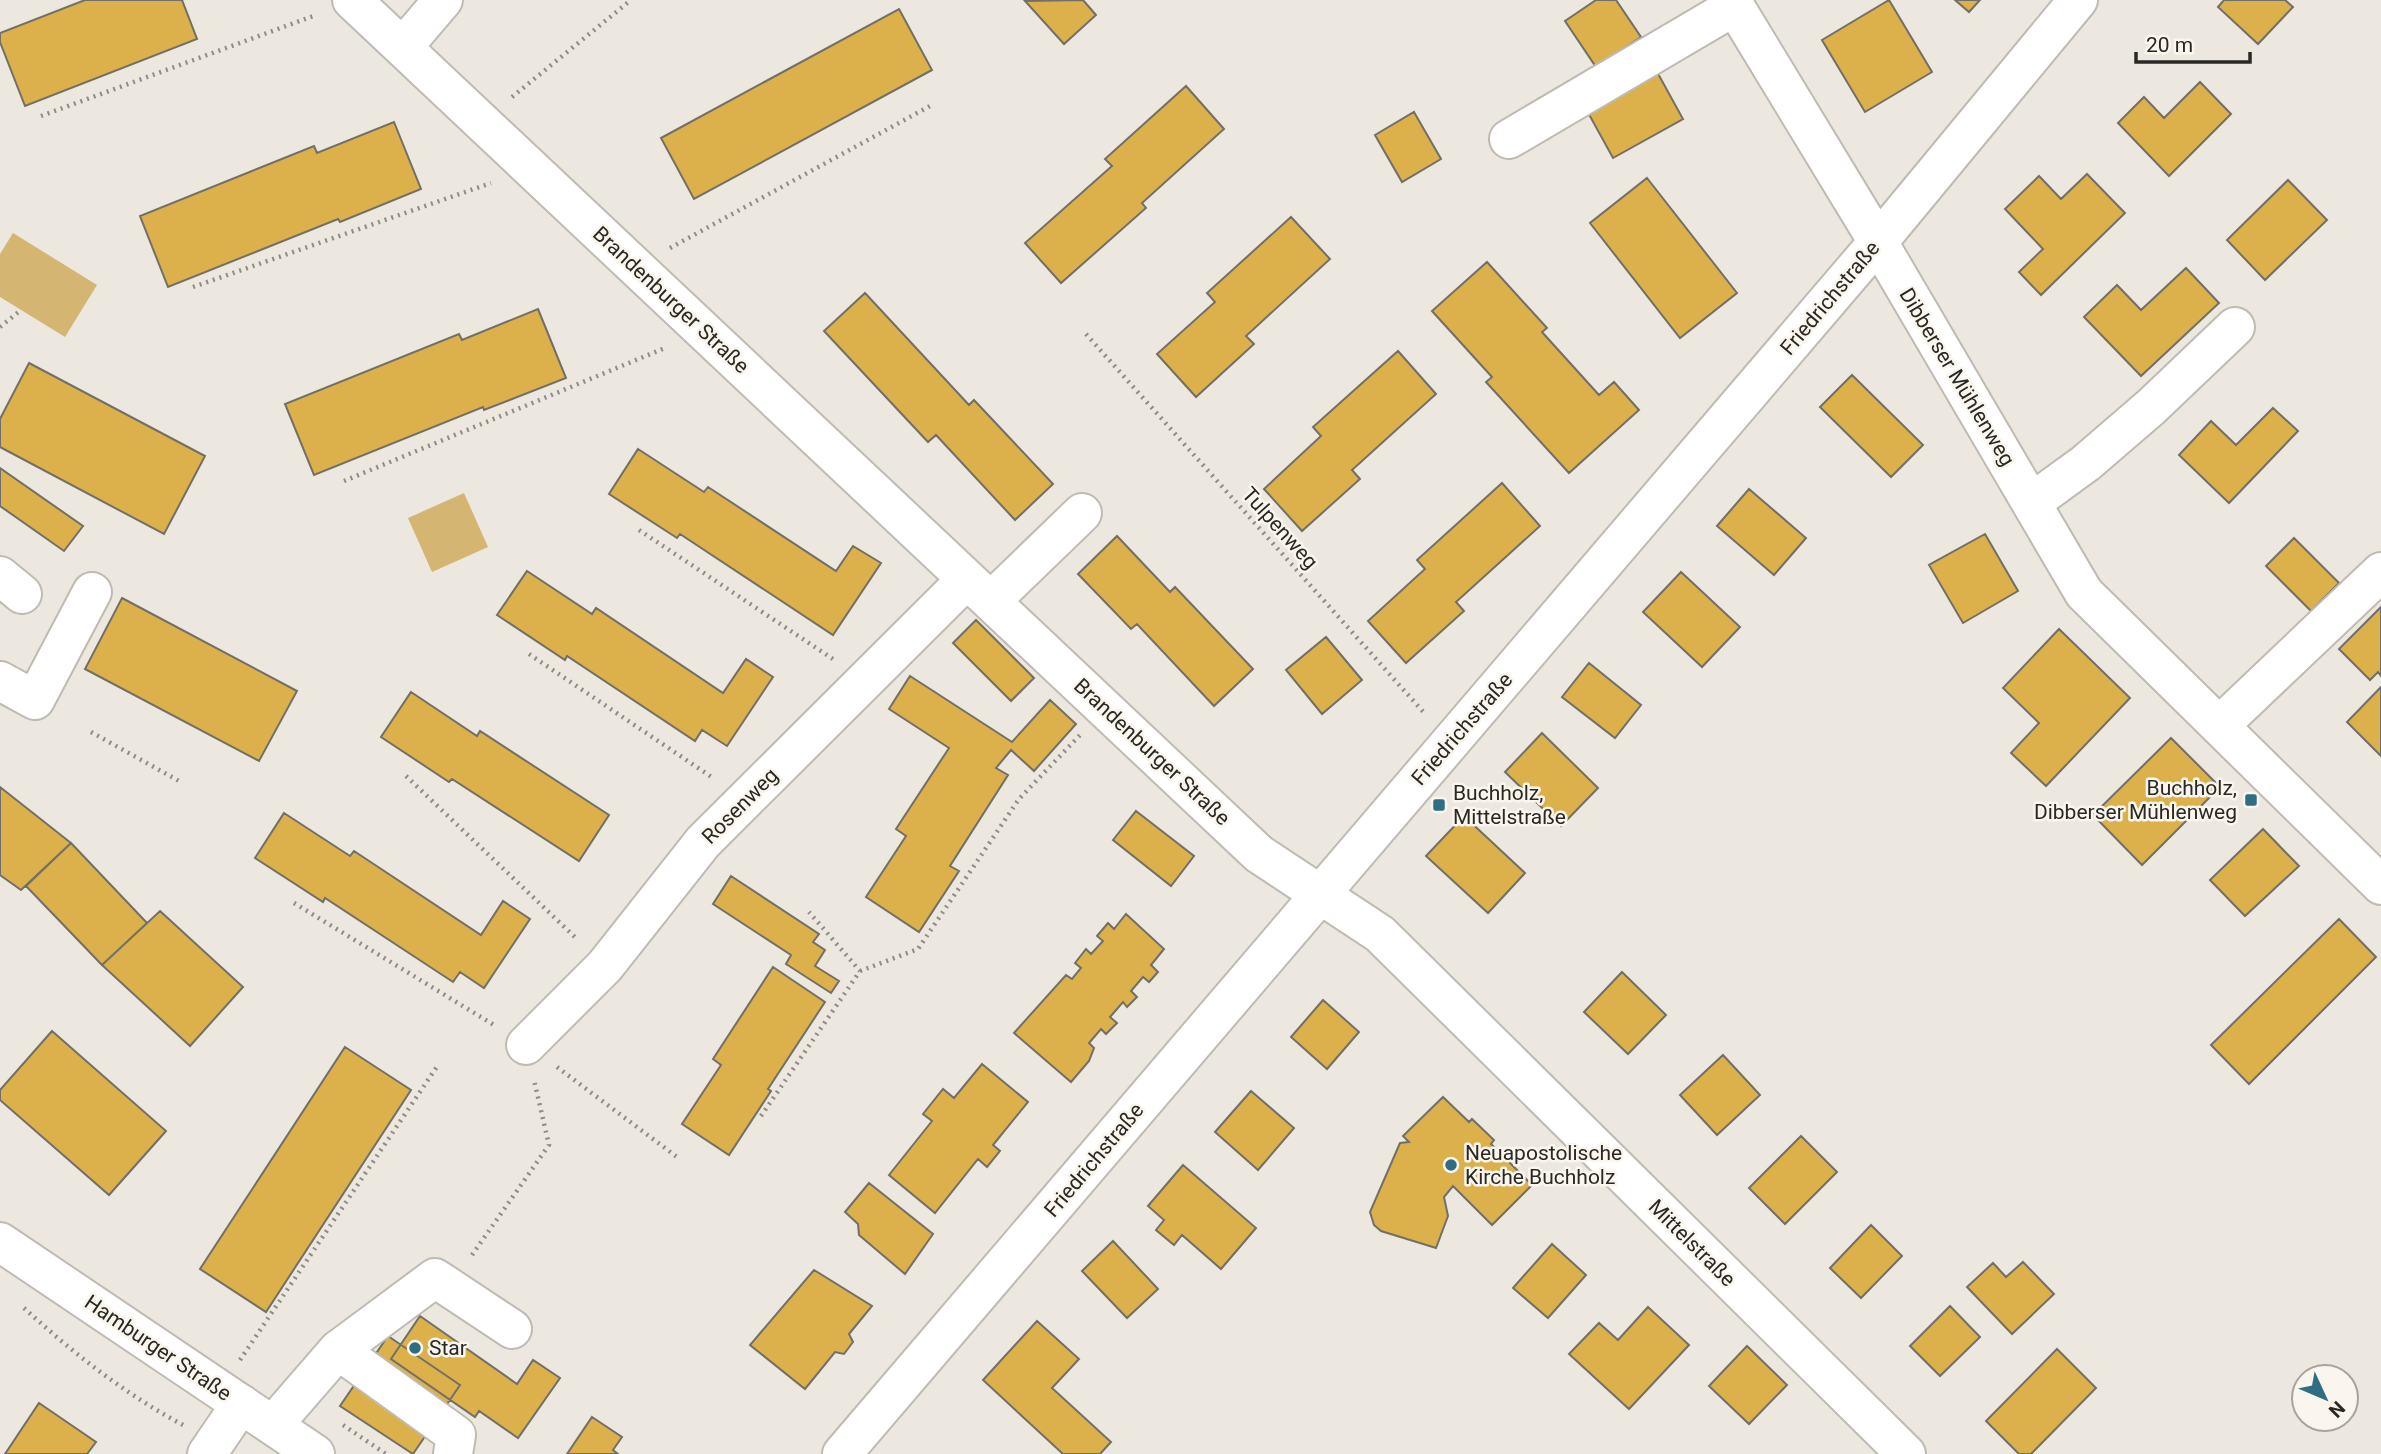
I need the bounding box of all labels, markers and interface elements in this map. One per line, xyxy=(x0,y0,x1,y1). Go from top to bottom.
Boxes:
scale bar xyxy=(2136,21,2250,65)
text: 20 m xyxy=(2146,33,2193,57)
street label: Brandenburger Straße xyxy=(588,222,754,378)
street label: Friedrichstraße xyxy=(1776,236,1884,360)
street label: Dibberser Mühlenweg xyxy=(1894,284,2020,470)
street label: Tulpenweg xyxy=(1237,482,1323,574)
street label: Friedrichstraße xyxy=(1407,668,1517,790)
street label: Brandenburger Straße xyxy=(1069,674,1235,830)
street label: Rosenweg xyxy=(697,763,783,849)
place label: Buchholz, Dibberser Mühlenweg xyxy=(2034,776,2237,824)
place label: Buchholz, Mittelstraße xyxy=(1453,781,1566,829)
marker: Buchholz, Dibberser Mühlenweg xyxy=(2243,792,2259,808)
marker: Buchholz, Mittelstraße xyxy=(1431,797,1447,813)
street label: Friedrichstraße xyxy=(1040,1098,1148,1222)
place label: Neuapostolische Kirche Buchholz xyxy=(1465,1141,1622,1189)
marker: Neuapostolische Kirche Buchholz xyxy=(1443,1157,1459,1173)
street label: Mittelstraße xyxy=(1644,1195,1740,1291)
street label: Hamburger Straße xyxy=(80,1290,236,1406)
place label: Star xyxy=(429,1336,467,1360)
marker: Star xyxy=(407,1340,423,1356)
north arrow xyxy=(2290,1363,2360,1433)
text: N xyxy=(2324,1397,2350,1422)

